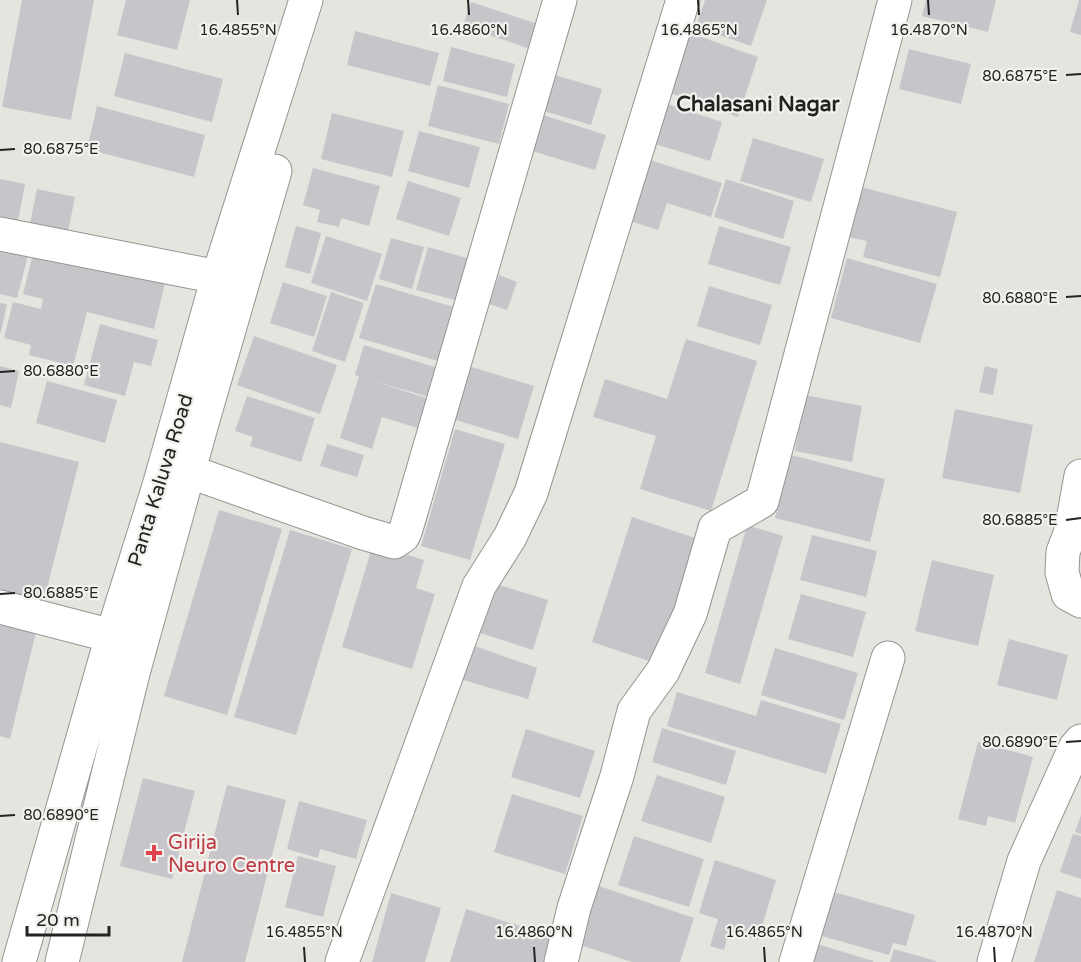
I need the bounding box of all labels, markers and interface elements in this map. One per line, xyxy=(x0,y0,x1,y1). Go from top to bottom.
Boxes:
text: 16.4855°N xyxy=(199,21,277,39)
text: 16.4860°N xyxy=(430,21,508,39)
text: 16.4865°N xyxy=(660,21,738,39)
text: 16.4870°N xyxy=(890,21,968,39)
text: 80.6875°E xyxy=(982,67,1058,85)
district label: Chalasani Nagar xyxy=(676,92,841,117)
text: 80.6875°E xyxy=(23,140,99,158)
text: 80.6880°E xyxy=(982,289,1058,307)
text: 80.6880°E xyxy=(23,362,99,380)
street label: Panta Kaluva Road xyxy=(123,391,199,569)
text: 80.6885°E xyxy=(982,511,1058,529)
text: 80.6885°E xyxy=(23,584,99,602)
text: 80.6890°E xyxy=(982,733,1058,751)
text: 80.6890°E xyxy=(23,806,99,824)
place label: Girija Neuro Centre xyxy=(168,831,295,878)
marker: Girija Neuro Centre xyxy=(145,844,163,862)
scale bar xyxy=(27,899,110,937)
text: 20 m xyxy=(36,909,80,931)
text: 16.4855°N xyxy=(265,923,343,941)
text: 16.4860°N xyxy=(495,923,573,941)
text: 16.4865°N xyxy=(725,923,803,941)
text: 16.4870°N xyxy=(955,923,1033,941)

